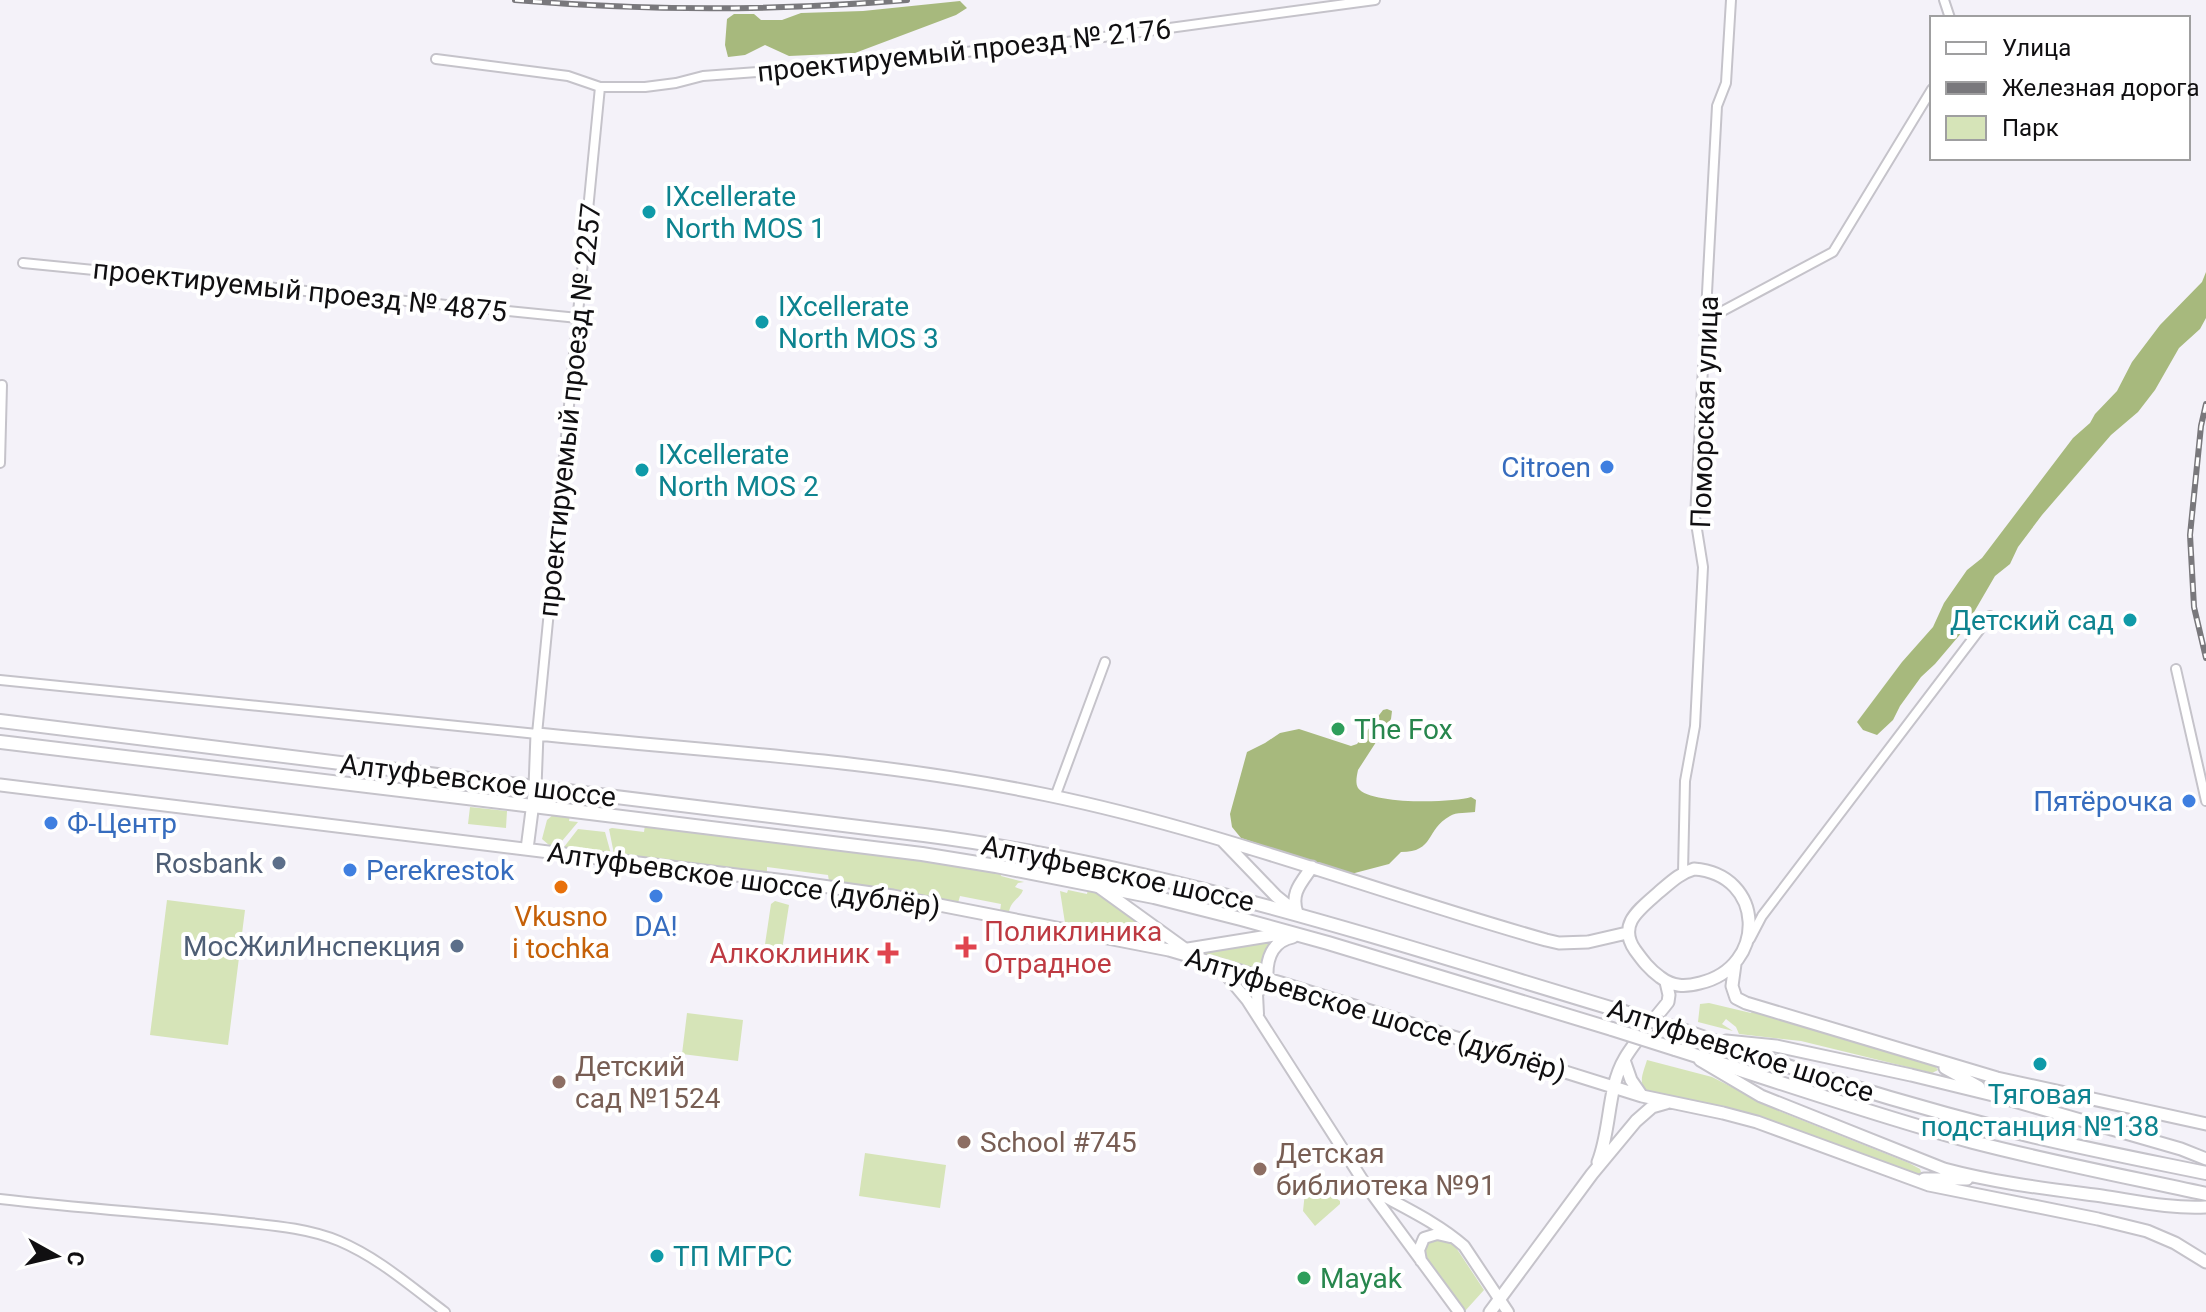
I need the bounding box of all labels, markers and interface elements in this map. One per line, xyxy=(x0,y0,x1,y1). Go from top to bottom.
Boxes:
street label: проектируемый проезд № 2176 xyxy=(755,12,1173,89)
legend xyxy=(1930,16,2190,160)
text: Улица xyxy=(2002,34,2071,62)
text: Железная дорога xyxy=(2002,74,2199,102)
text: Парк xyxy=(2002,114,2059,142)
place label: IXcellerate North MOS 1 xyxy=(665,180,826,245)
street label: проектируемый проезд № 2257 xyxy=(531,201,608,619)
marker: IXcellerate North MOS 1 xyxy=(640,203,658,221)
street label: проектируемый проезд № 4875 xyxy=(91,252,509,329)
place label: IXcellerate North MOS 3 xyxy=(778,290,939,355)
street label: Поморская улица xyxy=(1684,295,1725,529)
marker: IXcellerate North MOS 3 xyxy=(753,313,771,331)
place label: IXcellerate North MOS 2 xyxy=(658,438,819,503)
place label: Citroen xyxy=(1501,451,1591,484)
marker: Citroen xyxy=(1598,458,1616,476)
marker: IXcellerate North MOS 2 xyxy=(633,461,651,479)
place label: Детский сад xyxy=(1950,604,2114,637)
marker: Детский сад xyxy=(2121,611,2139,629)
place label: The Fox xyxy=(1354,713,1453,746)
marker: The Fox xyxy=(1329,720,1347,738)
street label: Алтуфьевское шоссе xyxy=(338,747,618,814)
place label: Пятёрочка xyxy=(2033,785,2173,818)
marker: Пятёрочка xyxy=(2180,792,2198,810)
place label: Ф-Центр xyxy=(67,807,177,840)
marker: Ф-Центр xyxy=(42,814,60,832)
street label: Алтуфьевское шоссе xyxy=(979,828,1257,919)
street label: Алтуфьевское шоссе (дублёр) xyxy=(545,836,943,923)
place label: Rosbank xyxy=(155,847,264,880)
marker: Rosbank xyxy=(270,854,288,872)
place label: Perekrestok xyxy=(366,854,515,887)
marker: Perekrestok xyxy=(341,861,359,879)
marker: Vkusno i tochka xyxy=(552,878,570,896)
marker: DA! xyxy=(647,887,665,905)
place label: Vkusno i tochka xyxy=(512,900,610,965)
place label: DA! xyxy=(634,910,678,943)
place label: Поликлиника Отрадное xyxy=(984,915,1162,980)
place label: МосЖилИнспекция xyxy=(183,930,441,963)
marker: Поликлиника Отрадное xyxy=(955,936,977,958)
marker: МосЖилИнспекция xyxy=(448,937,466,955)
place label: Алкоклиник xyxy=(710,937,870,970)
street label: Алтуфьевское шоссе (дублёр) xyxy=(1181,941,1570,1088)
marker: Алкоклиник xyxy=(877,942,899,964)
street label: Алтуфьевское шоссе xyxy=(1604,992,1878,1109)
place label: Детский сад №1524 xyxy=(575,1050,721,1115)
marker: Тяговая подстанция №138 xyxy=(2031,1055,2049,1073)
marker: Детский сад №1524 xyxy=(550,1073,568,1091)
place label: Тяговая подстанция №138 xyxy=(1921,1078,2159,1143)
place label: School #745 xyxy=(980,1126,1137,1159)
marker: School #745 xyxy=(955,1133,973,1151)
place label: Детская библиотека №91 xyxy=(1276,1137,1496,1202)
marker: Детская библиотека №91 xyxy=(1251,1160,1269,1178)
north arrow xyxy=(16,1216,96,1296)
place label: ТП МГРС xyxy=(673,1240,793,1273)
marker: ТП МГРС xyxy=(648,1247,666,1265)
text: С xyxy=(62,1250,89,1268)
place label: Mayak xyxy=(1320,1262,1403,1295)
marker: Mayak xyxy=(1295,1269,1313,1287)

